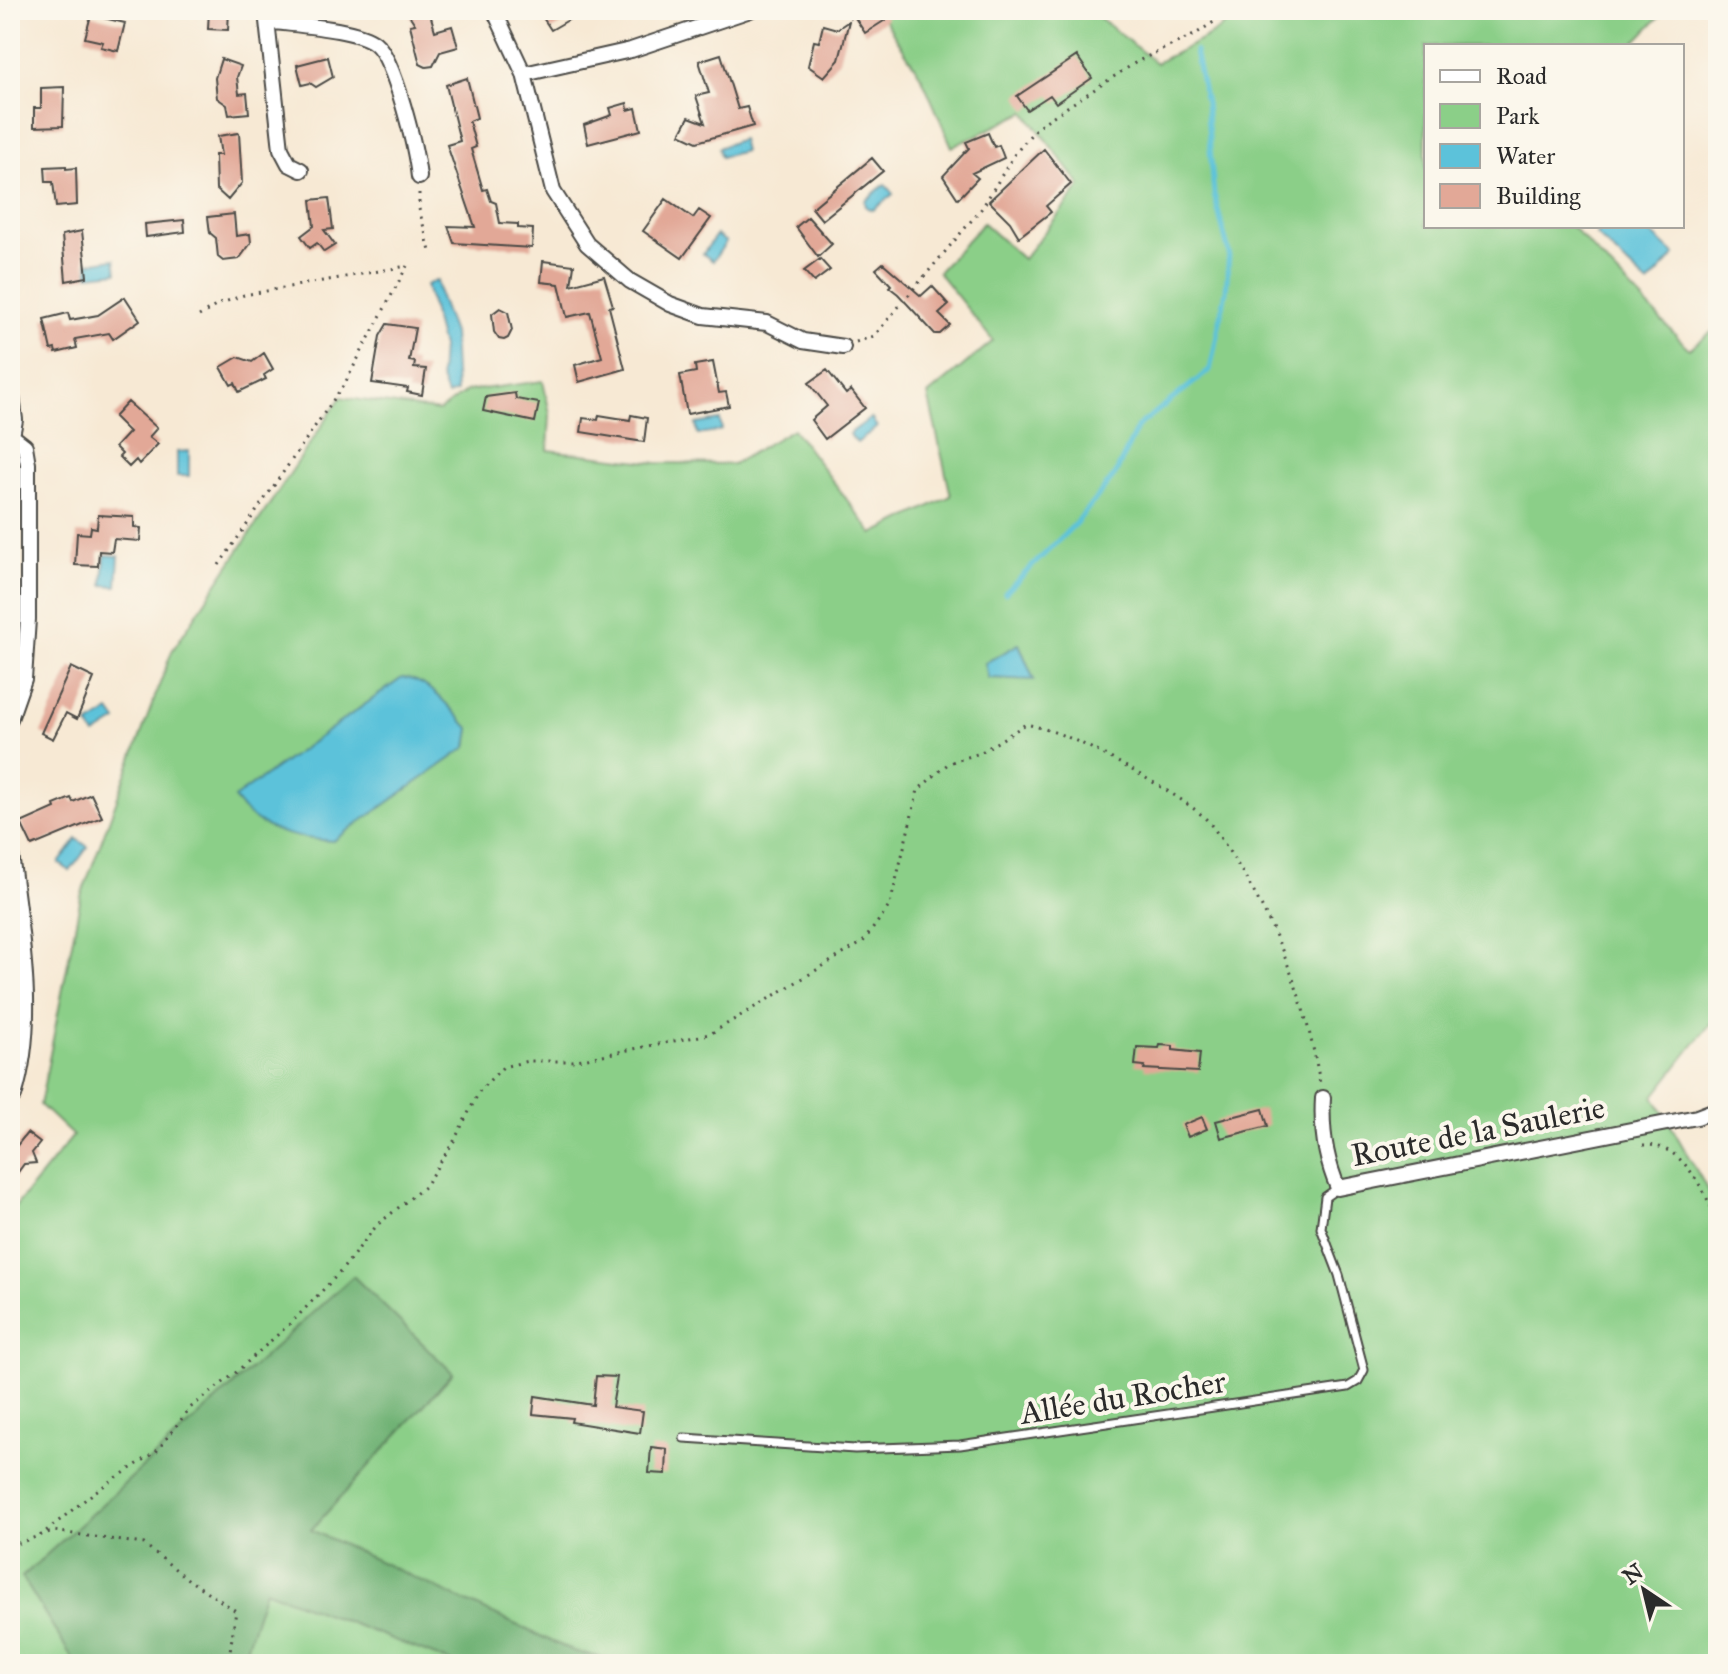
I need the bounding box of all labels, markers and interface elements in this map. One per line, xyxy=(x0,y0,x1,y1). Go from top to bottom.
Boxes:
legend xyxy=(1424,44,1684,228)
text: Road xyxy=(1496,61,1547,91)
text: Park xyxy=(1496,101,1540,131)
text: Water xyxy=(1496,141,1555,171)
text: Building xyxy=(1496,181,1581,211)
street label: Route de la Saulerie xyxy=(1348,1088,1608,1175)
street label: Allée du Rocher xyxy=(1016,1362,1229,1433)
north arrow xyxy=(1604,1550,1684,1630)
text: N xyxy=(1617,1557,1648,1590)

